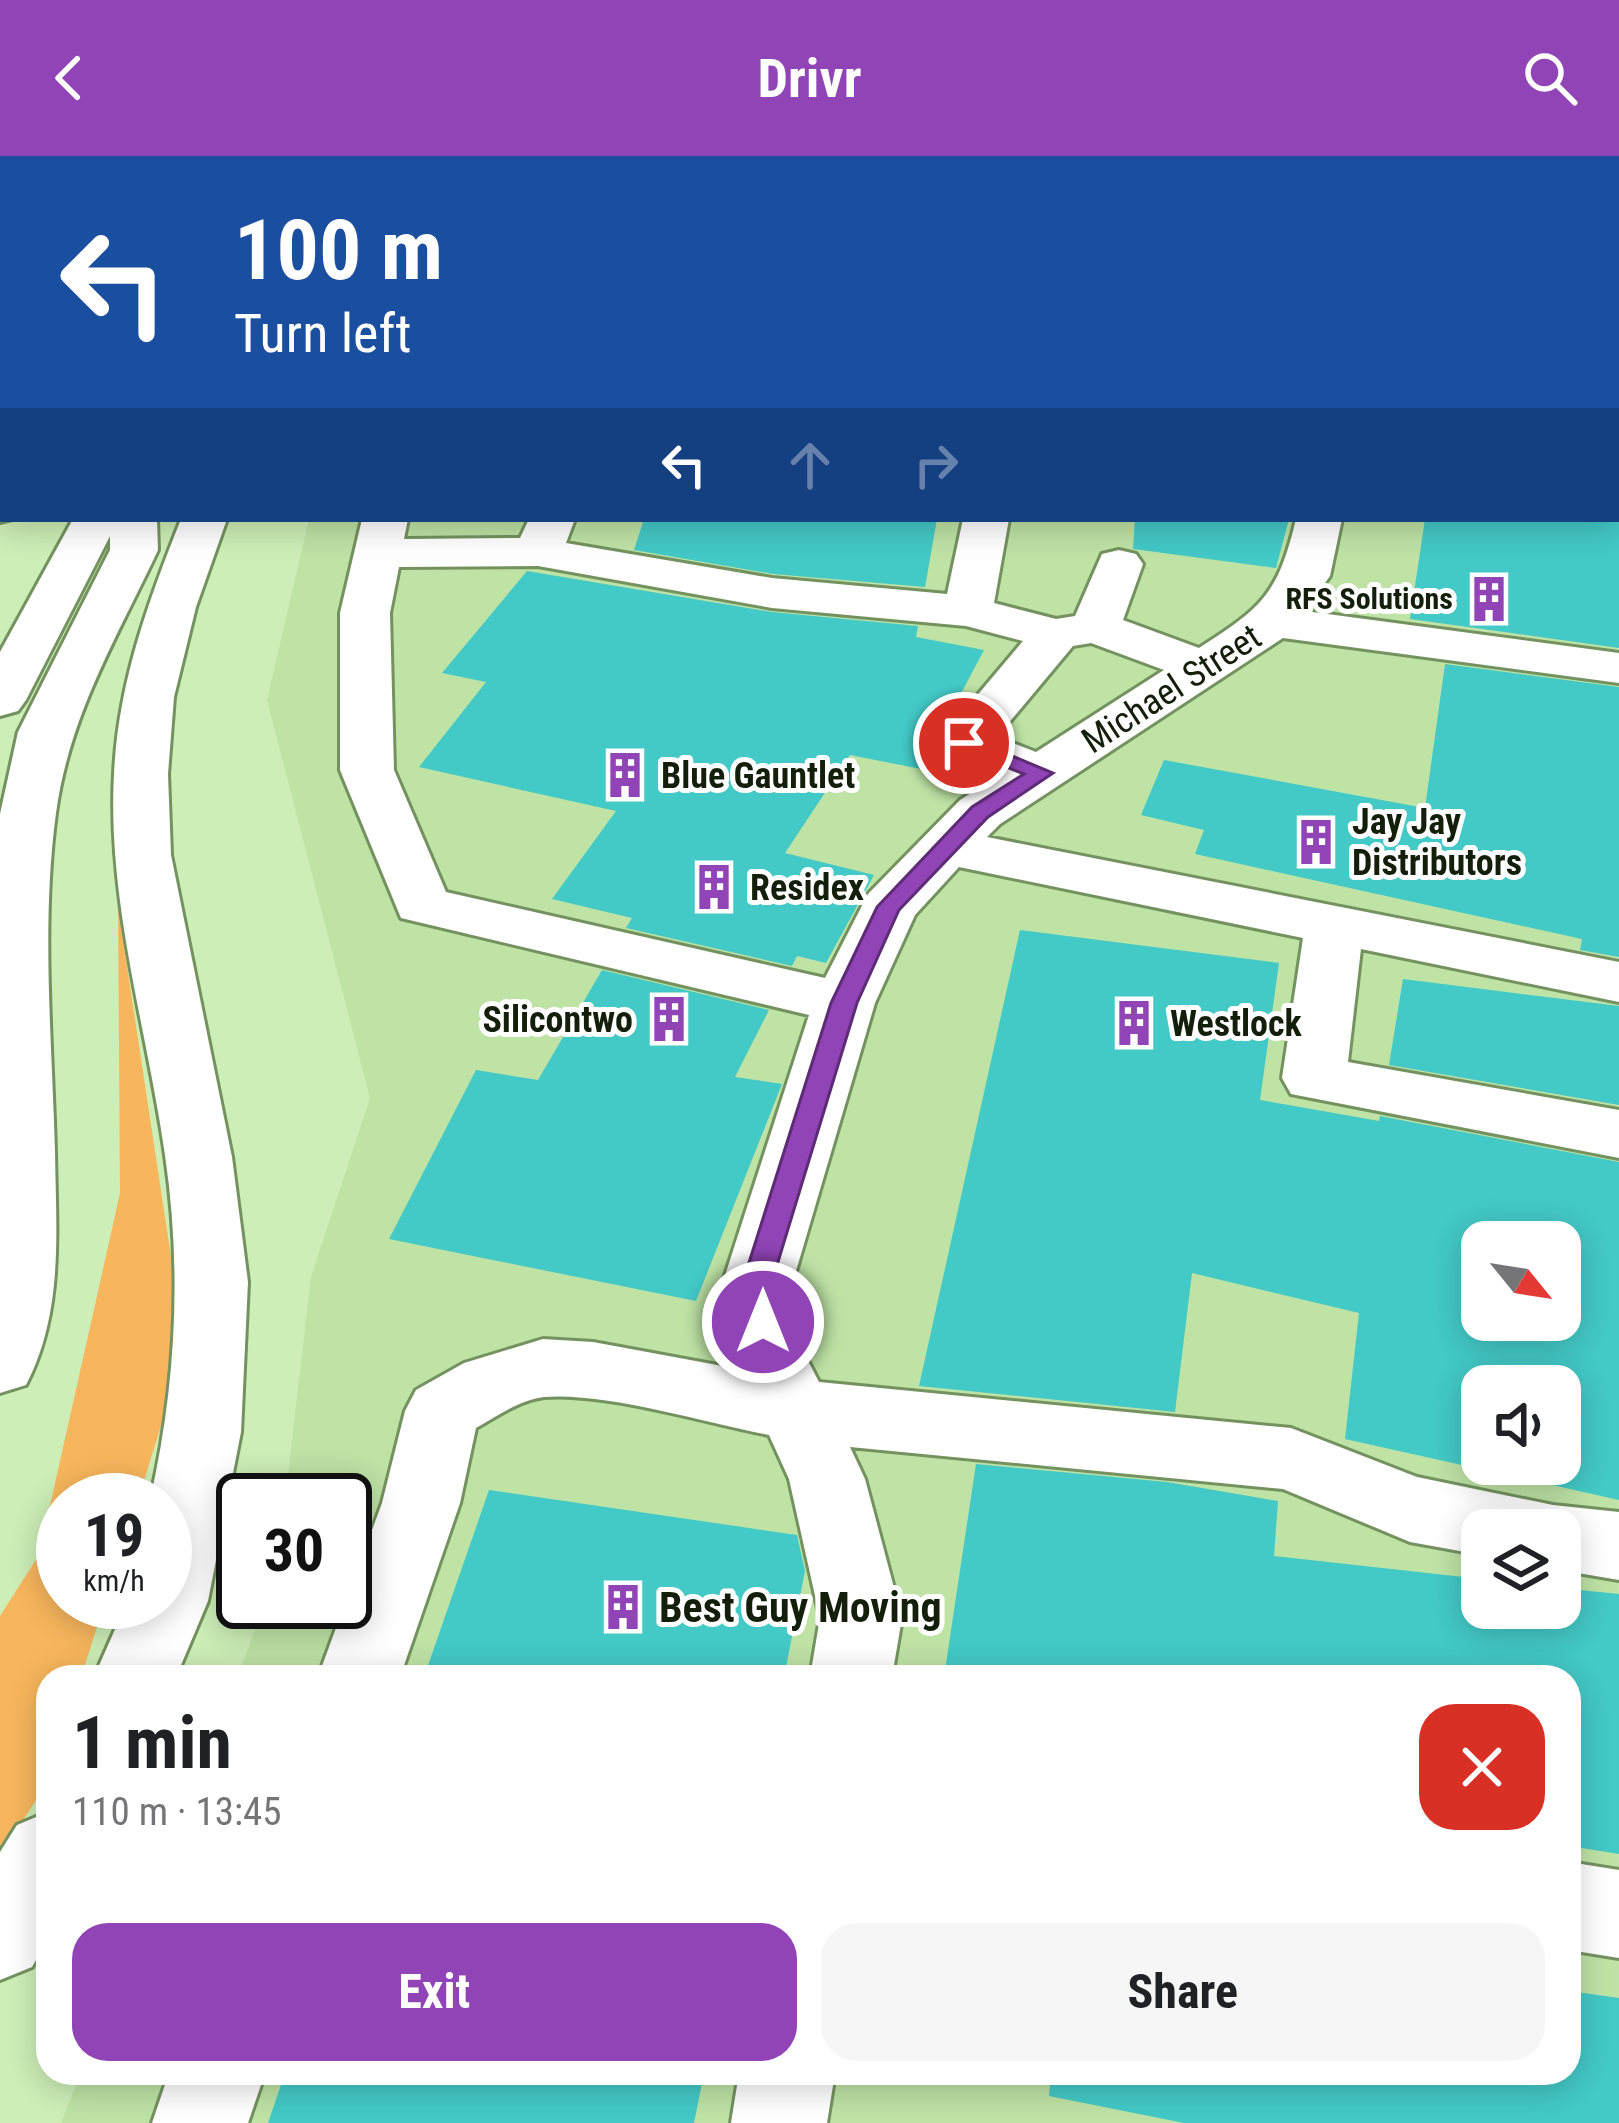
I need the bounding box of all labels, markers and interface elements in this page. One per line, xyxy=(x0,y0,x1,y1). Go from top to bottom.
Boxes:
icon: back xyxy=(36,45,102,111)
icon: search xyxy=(1517,45,1583,111)
text: Drivr xyxy=(757,47,862,110)
text: 100 m xyxy=(234,201,443,300)
icon: left xyxy=(36,204,192,360)
text: Turn left xyxy=(234,302,411,365)
icon: left xyxy=(651,432,717,498)
icon: ahead xyxy=(777,432,843,498)
icon: right xyxy=(903,432,969,498)
building icon: RFS Solutions xyxy=(1464,574,1514,624)
place label: RFS Solutions xyxy=(1286,581,1453,616)
street label: Michael Street xyxy=(1074,616,1269,762)
pin xyxy=(913,692,1015,794)
icon: arrive xyxy=(931,710,997,776)
building icon: Blue Gauntlet xyxy=(600,750,650,800)
place label: Blue Gauntlet xyxy=(661,755,855,797)
place label: Jay Jay Distributors xyxy=(1352,801,1522,884)
building icon: Jay Jay Distributors xyxy=(1291,817,1341,867)
building icon: Residex xyxy=(689,862,739,912)
place label: Residex xyxy=(750,867,864,909)
building icon: Silicontwo xyxy=(644,994,694,1044)
building icon: Westlock xyxy=(1109,998,1159,1048)
place label: Silicontwo xyxy=(482,999,633,1041)
place label: Westlock xyxy=(1170,1003,1303,1045)
north arrow xyxy=(1461,1221,1581,1341)
map controls xyxy=(1461,1221,1581,1629)
position arrow xyxy=(700,1259,826,1385)
button: sound xyxy=(1461,1365,1581,1485)
speed limit sign: 30 xyxy=(216,1473,372,1629)
text: 19 xyxy=(84,1500,144,1571)
button: layers xyxy=(1461,1509,1581,1629)
text: km/h xyxy=(83,1563,145,1598)
building icon: Best Guy Moving xyxy=(598,1582,648,1632)
place label: Best Guy Moving xyxy=(659,1583,942,1632)
text: 1 min xyxy=(72,1701,232,1786)
button: close xyxy=(1419,1704,1545,1830)
text: 110 m · 13:45 xyxy=(72,1789,282,1835)
button: Exit xyxy=(72,1923,797,2061)
button: Share xyxy=(821,1923,1545,2061)

